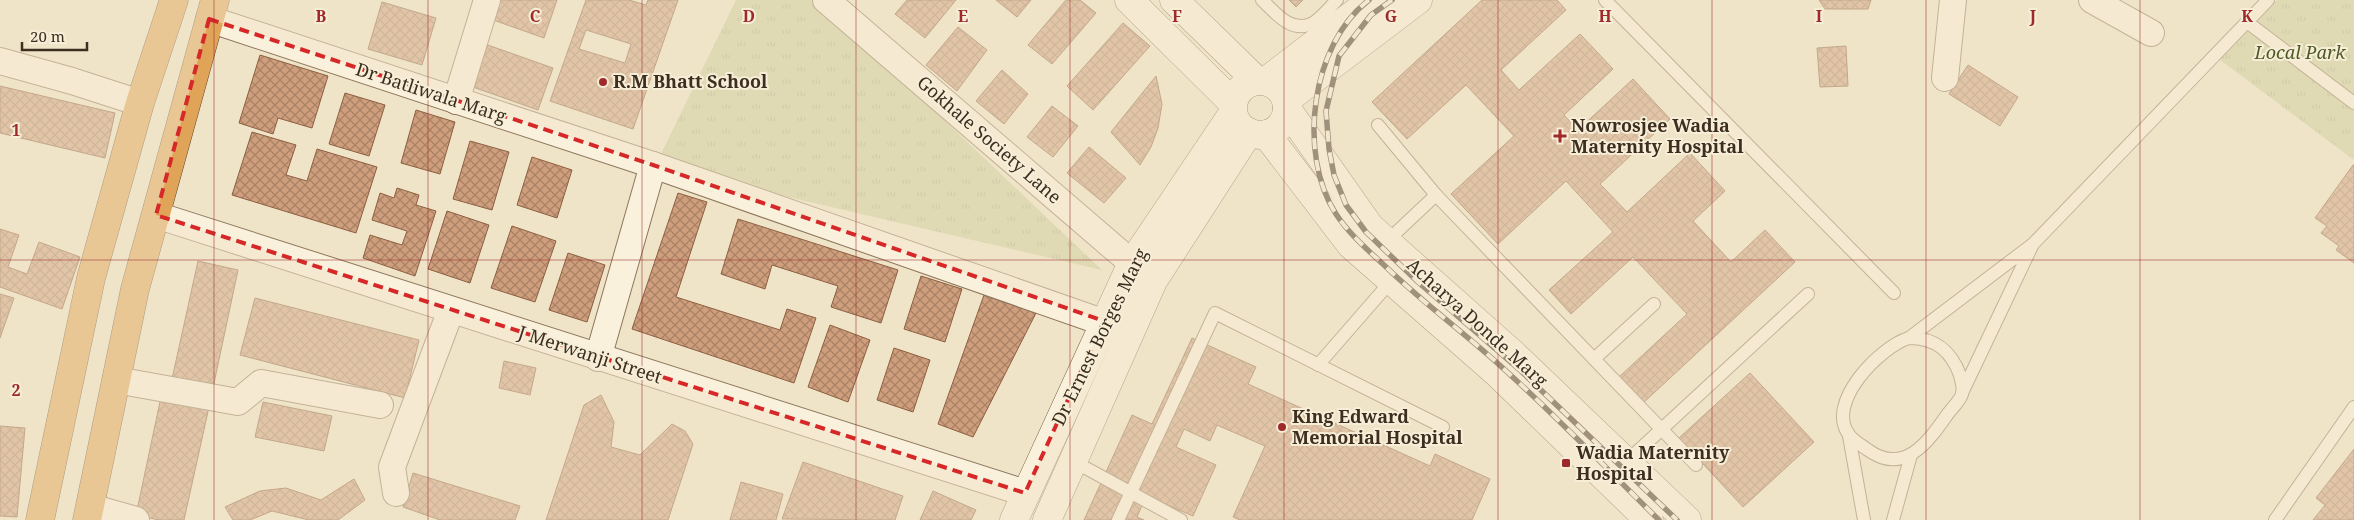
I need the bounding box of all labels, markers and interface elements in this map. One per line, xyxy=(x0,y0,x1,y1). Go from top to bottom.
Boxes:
text: B xyxy=(316,5,327,27)
text: C xyxy=(530,5,541,27)
text: D xyxy=(743,5,755,27)
text: E xyxy=(958,5,968,27)
text: F xyxy=(1172,5,1182,27)
text: G xyxy=(1385,5,1397,27)
text: H xyxy=(1598,5,1612,27)
text: I xyxy=(1816,5,1822,27)
text: J xyxy=(2029,5,2037,27)
text: K xyxy=(2241,5,2253,27)
scale bar xyxy=(22,20,88,52)
text: 20 m xyxy=(30,26,65,46)
park label: Local Park xyxy=(2253,40,2346,64)
street label: Dr Batliwala Marg xyxy=(353,56,510,128)
place label: R.M Bhatt School xyxy=(613,69,768,93)
street label: Gokhale Society Lane xyxy=(913,70,1067,208)
marker: R.M Bhatt School xyxy=(597,76,609,88)
place label: Nowrosjee Wadia Maternity Hospital xyxy=(1571,113,1744,158)
text: 1 xyxy=(11,119,21,141)
marker: Nowrosjee Wadia Maternity Hospital xyxy=(1553,129,1567,143)
street label: Dr Ernest Borges Marg xyxy=(1046,244,1153,429)
street label: Acharya Donde Marg xyxy=(1402,253,1553,392)
street label: J Merwanji Street xyxy=(515,319,665,389)
text: 2 xyxy=(11,379,21,401)
place label: King Edward Memorial Hospital xyxy=(1292,404,1463,449)
marker: King Edward Memorial Hospital xyxy=(1276,421,1288,433)
place label: Wadia Maternity Hospital xyxy=(1576,440,1730,485)
marker: Wadia Maternity Hospital xyxy=(1560,457,1572,469)

